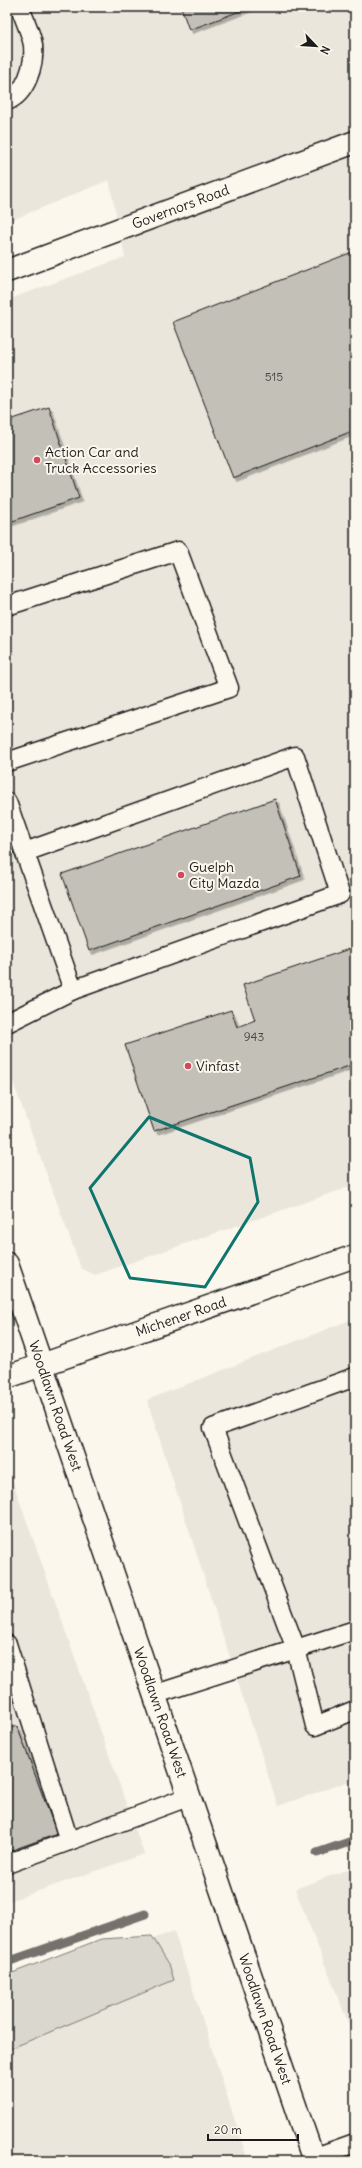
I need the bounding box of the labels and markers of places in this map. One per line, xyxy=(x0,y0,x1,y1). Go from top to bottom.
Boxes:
place label: Action Car and Truck Accessories xyxy=(45,443,157,477)
marker: Action Car and Truck Accessories xyxy=(32,455,42,465)
place label: Guelph City Mazda xyxy=(189,858,259,892)
marker: Guelph City Mazda xyxy=(176,870,186,880)
place label: Vinfast xyxy=(196,1057,240,1075)
marker: Vinfast xyxy=(183,1061,193,1071)

